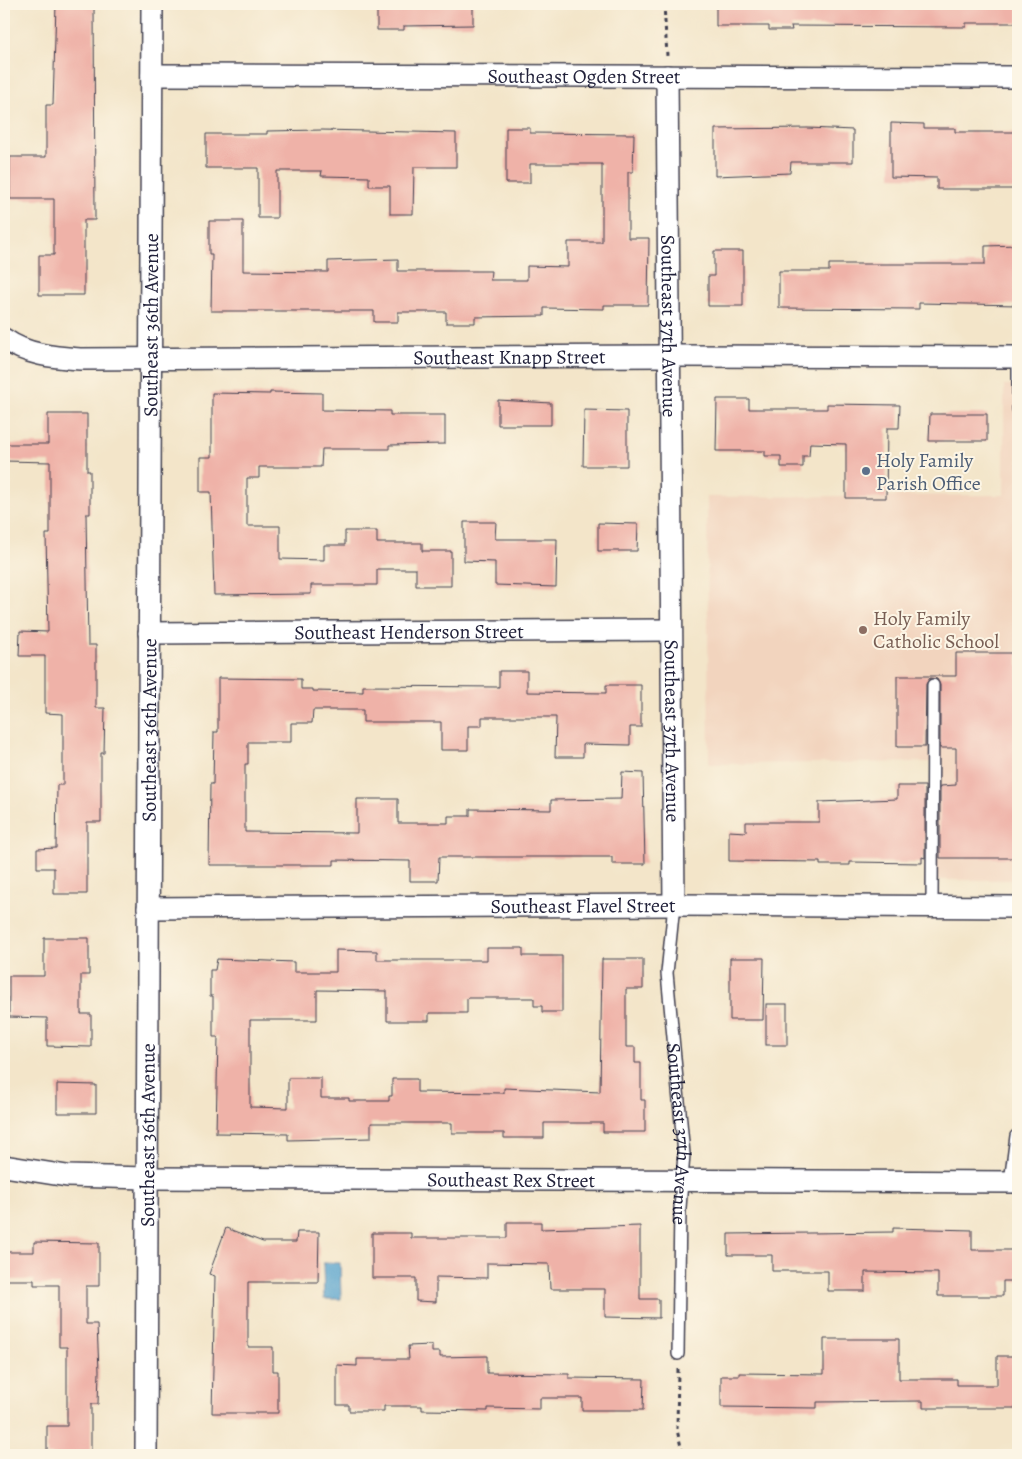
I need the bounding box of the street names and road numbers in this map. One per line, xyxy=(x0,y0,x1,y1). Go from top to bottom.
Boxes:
street label: Southeast Ogden Street xyxy=(487,63,681,90)
street label: Southeast 36th Avenue xyxy=(137,233,165,417)
street label: Southeast 37th Avenue xyxy=(654,234,683,418)
street label: Southeast Knapp Street xyxy=(413,343,606,371)
street label: Southeast Henderson Street xyxy=(294,618,524,646)
street label: Southeast 36th Avenue xyxy=(136,638,163,822)
street label: Southeast 37th Avenue xyxy=(658,639,686,823)
street label: Southeast Flavel Street xyxy=(490,892,676,920)
street label: Southeast 37th Avenue xyxy=(660,1042,697,1225)
street label: Southeast 36th Avenue xyxy=(134,1043,162,1227)
street label: Southeast Rex Street xyxy=(427,1166,596,1194)

